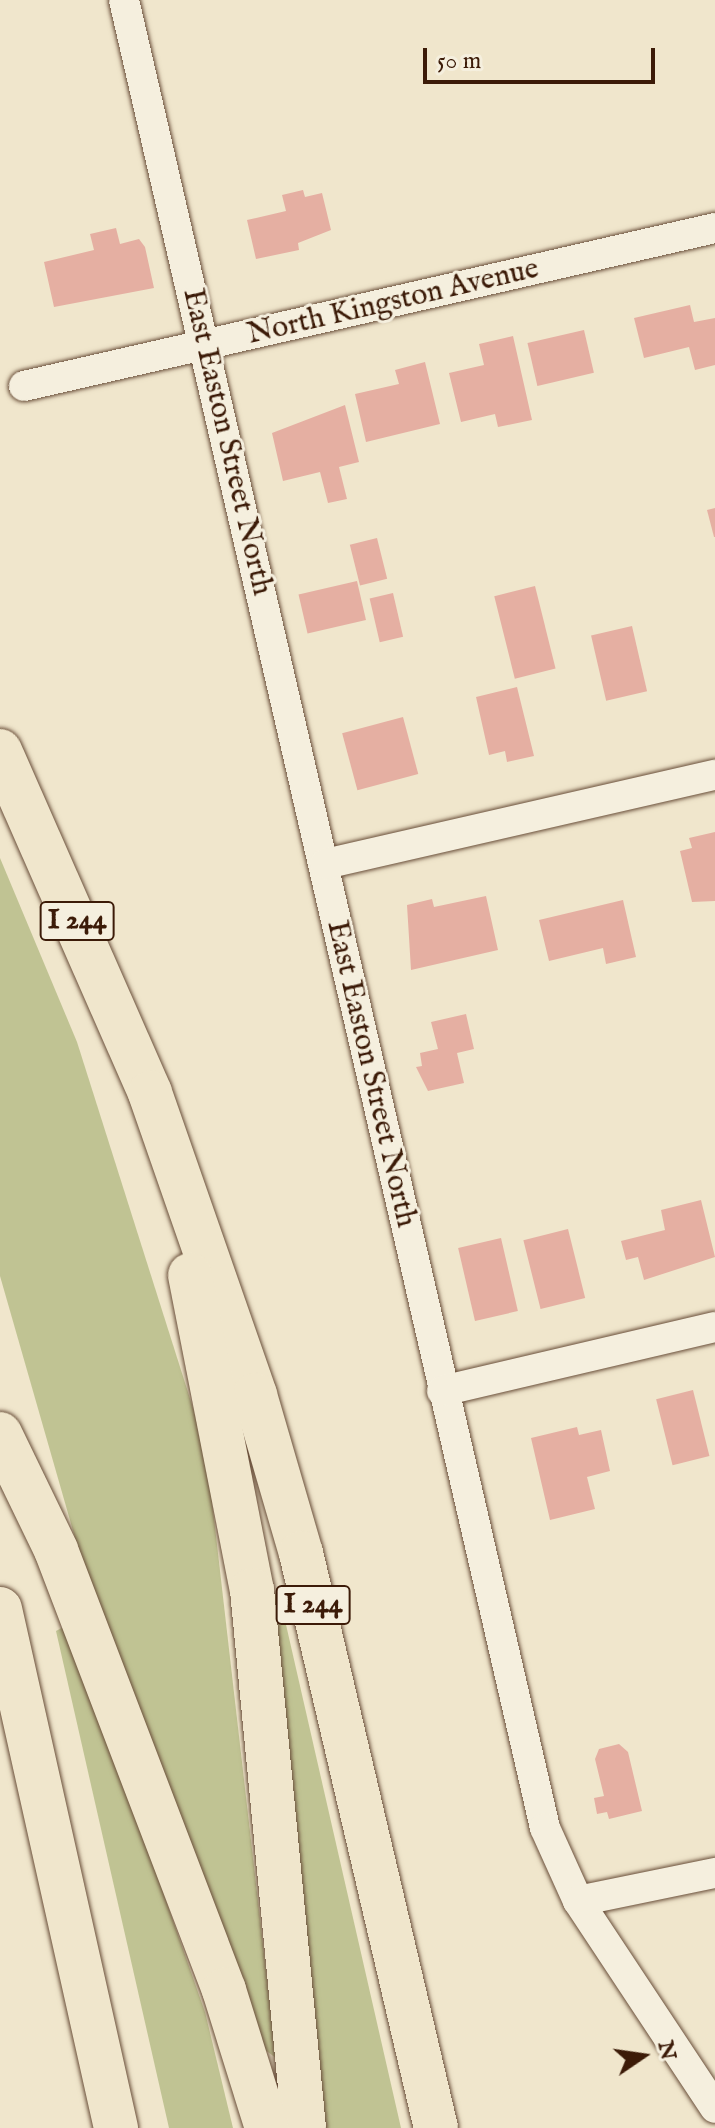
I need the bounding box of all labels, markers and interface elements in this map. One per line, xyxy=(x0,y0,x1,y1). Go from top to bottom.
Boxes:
scale bar xyxy=(427,32,659,82)
text: 50 m xyxy=(437,46,481,77)
street label: North Kingston Avenue xyxy=(244,251,542,353)
street label: East Easton Street North xyxy=(174,285,280,599)
road number: I 244 xyxy=(39,897,115,945)
street label: East Easton Street North xyxy=(318,917,424,1231)
road number: I 244 xyxy=(275,1581,351,1629)
north arrow xyxy=(603,2016,683,2096)
text: N xyxy=(651,2038,682,2063)

